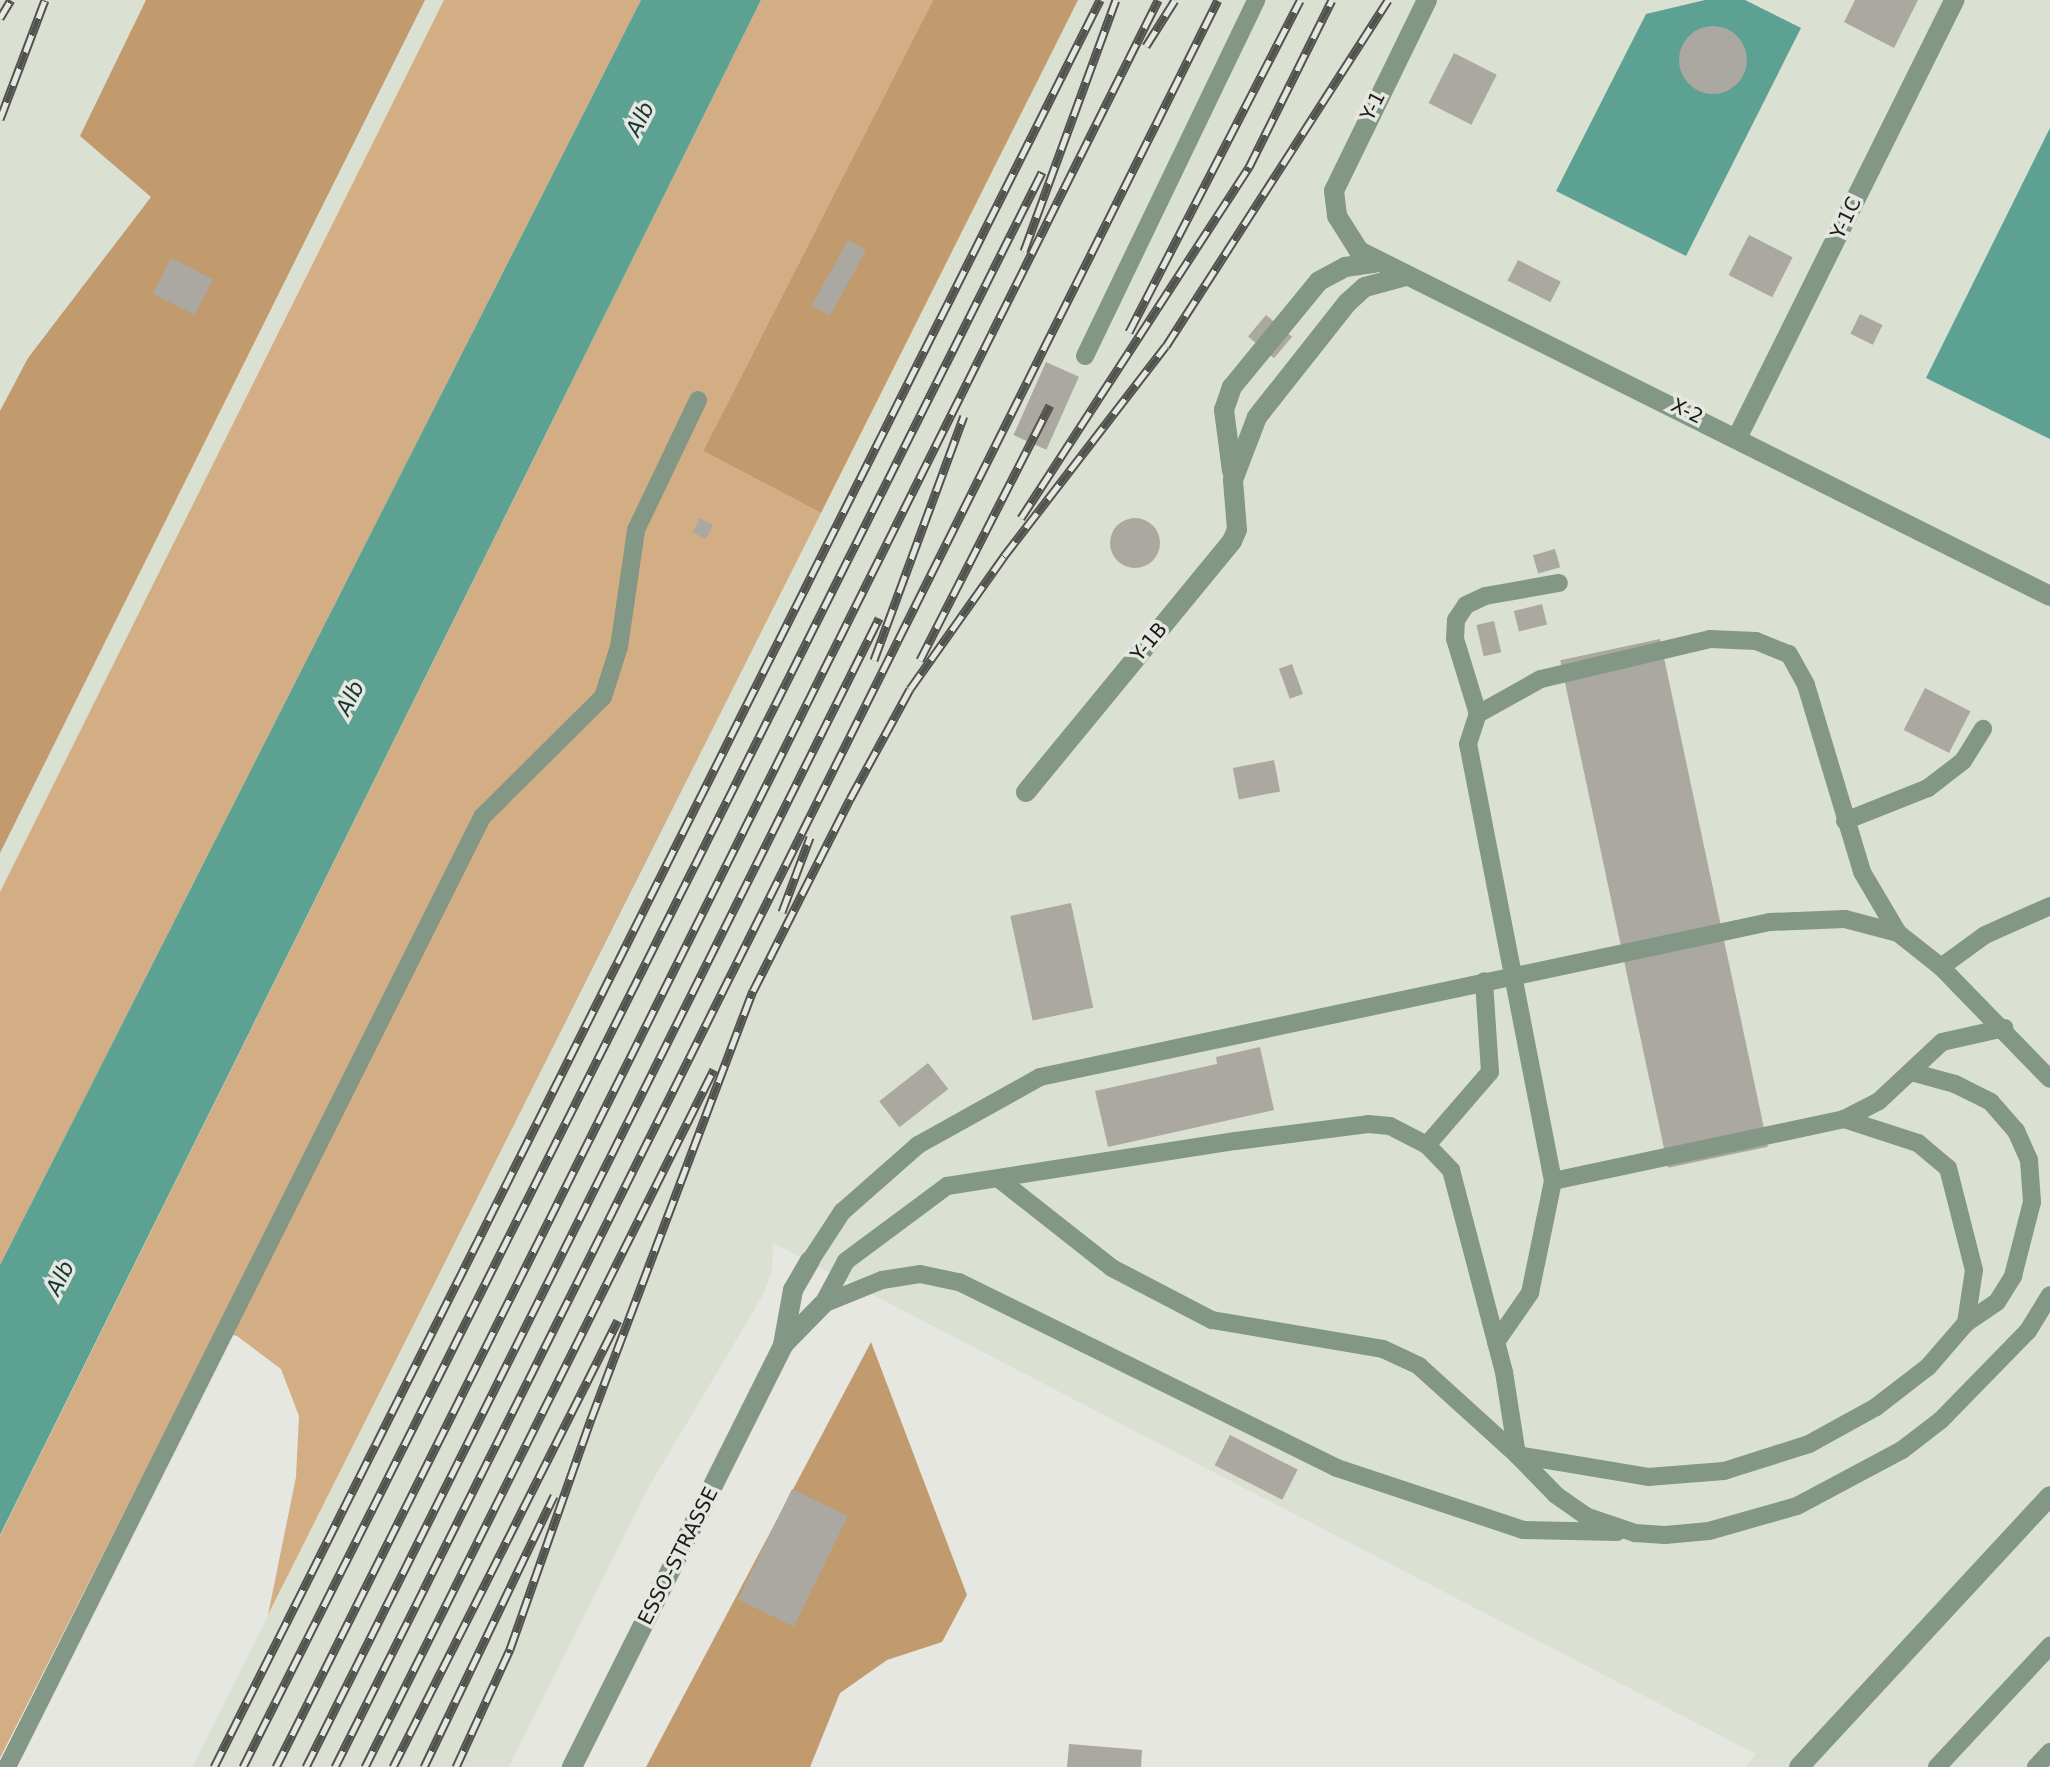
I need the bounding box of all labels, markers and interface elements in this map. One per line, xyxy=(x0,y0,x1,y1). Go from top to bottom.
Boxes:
street label: Y-1 xyxy=(1356,87,1390,125)
water label: Alb xyxy=(620,97,660,141)
street label: Y-1C xyxy=(1826,193,1866,243)
street label: X-2 xyxy=(1667,393,1707,429)
street label: Y-1B xyxy=(1126,618,1172,666)
water label: Alb xyxy=(330,676,370,720)
water label: Alb xyxy=(40,1256,80,1300)
street label: ESSO-STRASSE xyxy=(633,1483,723,1629)

